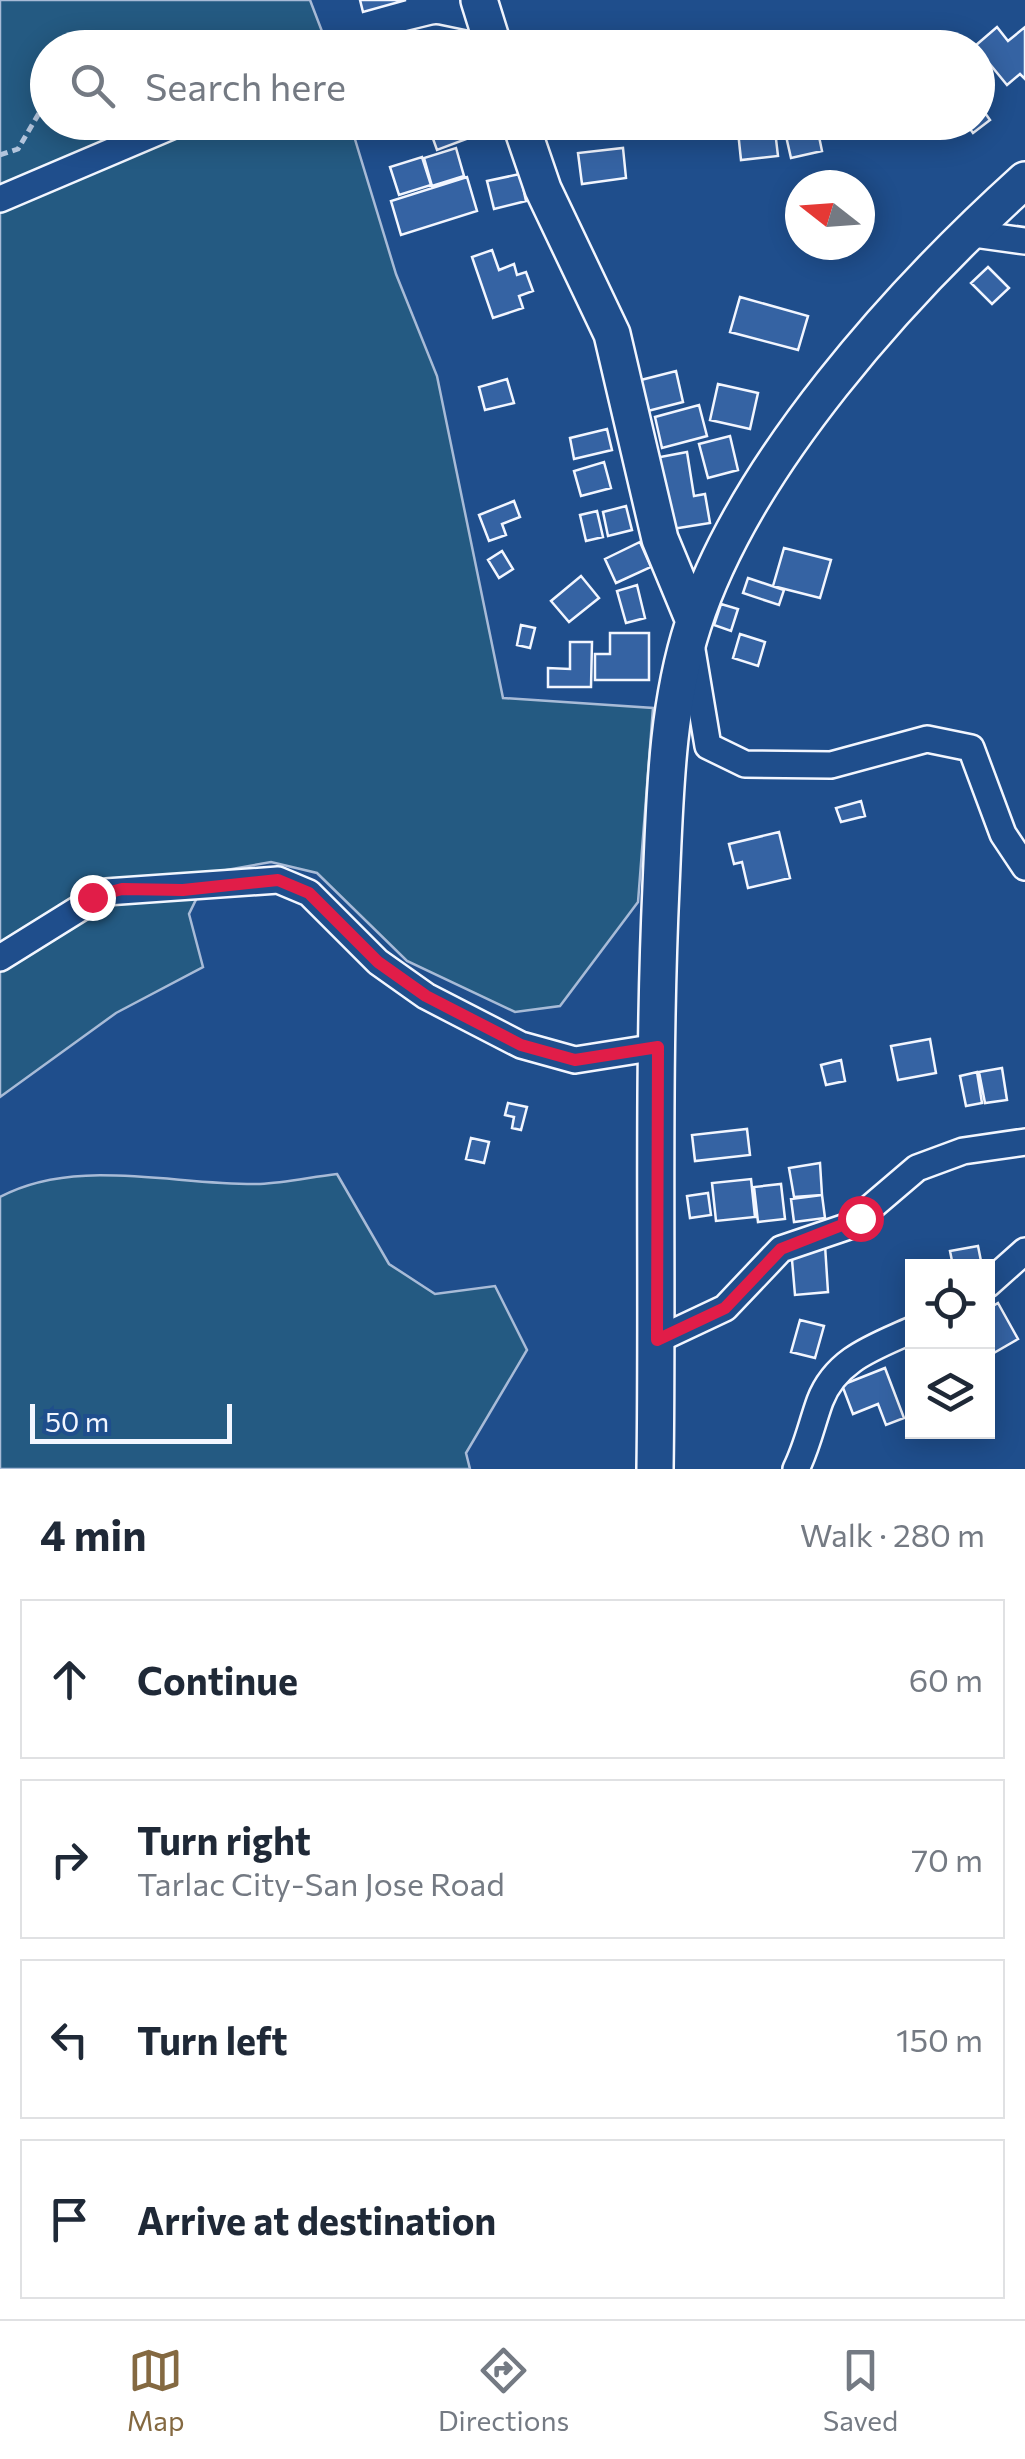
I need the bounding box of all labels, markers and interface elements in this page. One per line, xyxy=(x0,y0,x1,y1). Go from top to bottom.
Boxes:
search box xyxy=(30,30,995,140)
icon: search xyxy=(65,58,120,113)
text: Search here xyxy=(145,62,346,109)
north arrow xyxy=(785,170,875,260)
route end xyxy=(70,875,116,921)
route start xyxy=(838,1196,884,1242)
map controls xyxy=(905,1259,995,1439)
button: locate xyxy=(905,1259,995,1349)
button: layers xyxy=(905,1349,995,1439)
scale bar xyxy=(30,1399,232,1444)
text: 50 m xyxy=(45,1404,109,1438)
text: 4 min xyxy=(40,1508,146,1560)
text: Walk · 280 m xyxy=(800,1514,985,1554)
icon: ahead xyxy=(42,1652,97,1707)
text: Continue xyxy=(137,1656,298,1703)
text: 60 m xyxy=(909,1659,983,1699)
text: Turn right xyxy=(137,1816,311,1863)
icon: right xyxy=(42,1832,97,1887)
text: 70 m xyxy=(911,1839,983,1879)
text: Tarlac City-San Jose Road xyxy=(137,1863,505,1903)
icon: left xyxy=(42,2012,97,2067)
text: Turn left xyxy=(137,2016,288,2063)
text: 150 m xyxy=(896,2019,983,2059)
icon: arrive xyxy=(42,2192,97,2247)
text: Arrive at destination xyxy=(137,2196,496,2243)
tab: Map xyxy=(127,2343,184,2437)
tab: Directions xyxy=(438,2343,569,2437)
tab: Saved xyxy=(823,2343,898,2437)

